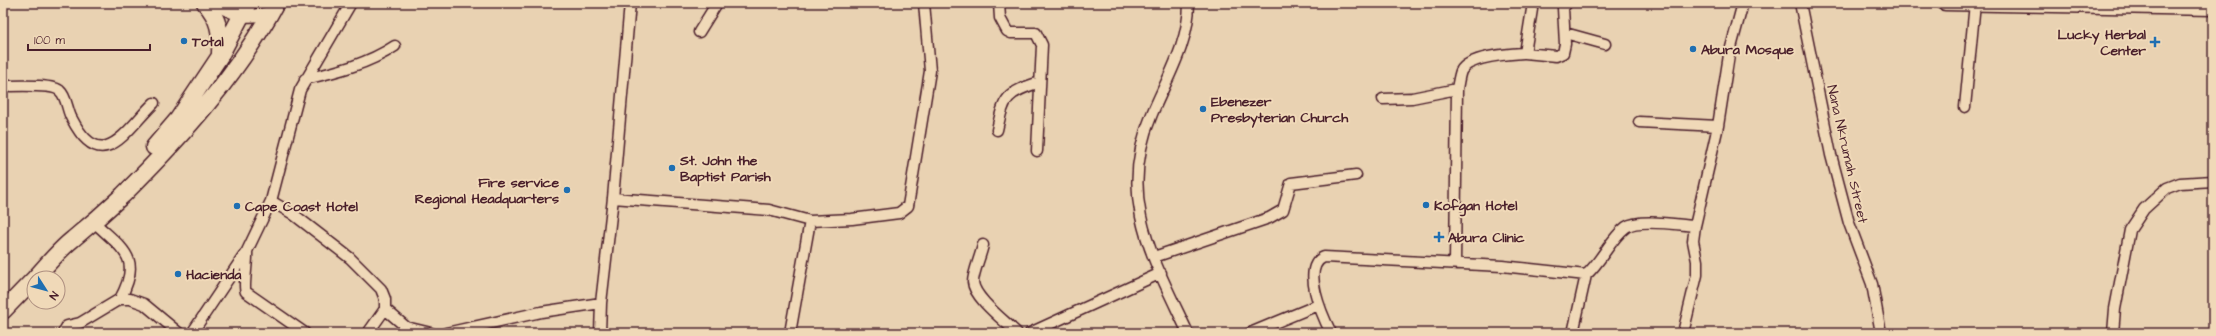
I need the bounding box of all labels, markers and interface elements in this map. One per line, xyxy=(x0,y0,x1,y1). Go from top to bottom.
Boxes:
place label: Lucky Herbal Center xyxy=(2057,25,2147,61)
scale bar xyxy=(28,26,150,52)
text: 100 m xyxy=(34,32,65,49)
place label: Total xyxy=(191,32,224,52)
marker: Total xyxy=(179,36,189,46)
marker: Lucky Herbal Center xyxy=(2149,36,2161,48)
place label: Abura Mosque xyxy=(1701,40,1794,60)
marker: Abura Mosque xyxy=(1688,44,1698,54)
street label: Nana Nkrumah Street xyxy=(1821,83,1873,226)
place label: Ebenezer Presbyterian Church xyxy=(1211,92,1349,128)
marker: Ebenezer Presbyterian Church xyxy=(1198,104,1208,114)
place label: St. John the Baptist Parish xyxy=(679,151,772,187)
marker: St. John the Baptist Parish xyxy=(667,163,677,173)
place label: Fire service Regional Headquarters xyxy=(415,173,559,210)
marker: Fire service Regional Headquarters xyxy=(562,185,572,195)
place label: Kofgan Hotel xyxy=(1434,196,1518,217)
place label: Cape Coast Hotel xyxy=(245,197,359,217)
marker: Kofgan Hotel xyxy=(1421,200,1431,210)
marker: Cape Coast Hotel xyxy=(232,201,242,211)
place label: Abura Clinic xyxy=(1448,228,1525,248)
marker: Abura Clinic xyxy=(1433,231,1445,243)
place label: Hacienda xyxy=(186,265,242,285)
marker: Hacienda xyxy=(173,269,183,279)
north arrow xyxy=(26,270,66,310)
text: N xyxy=(46,288,62,303)

